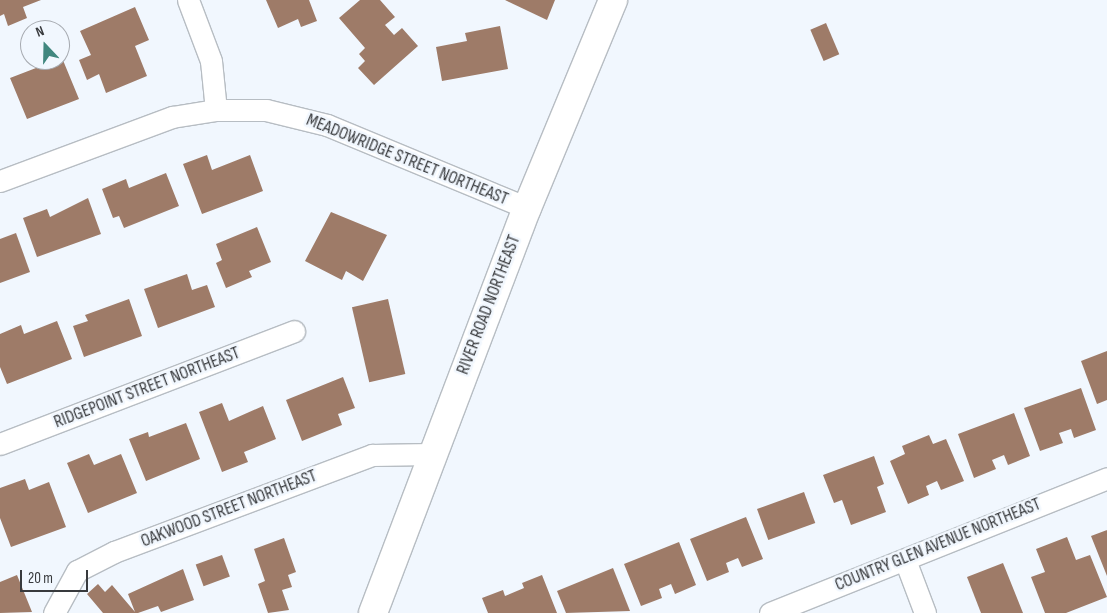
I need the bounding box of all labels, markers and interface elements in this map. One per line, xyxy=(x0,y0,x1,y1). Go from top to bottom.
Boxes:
north arrow xyxy=(20,20,70,70)
text: N xyxy=(33,22,46,41)
street label: MEADOWRIDGE STREET NORTHEAST xyxy=(303,110,511,210)
street label: RIVER ROAD NORTHEAST xyxy=(452,232,526,378)
street label: RIDGEPOINT STREET NORTHEAST xyxy=(51,343,243,433)
street label: OAKWOOD STREET NORTHEAST xyxy=(138,465,320,553)
street label: COUNTRY GLEN AVENUE NORTHEAST xyxy=(832,494,1044,596)
scale bar xyxy=(22,560,90,592)
text: 20 m xyxy=(28,569,53,588)

